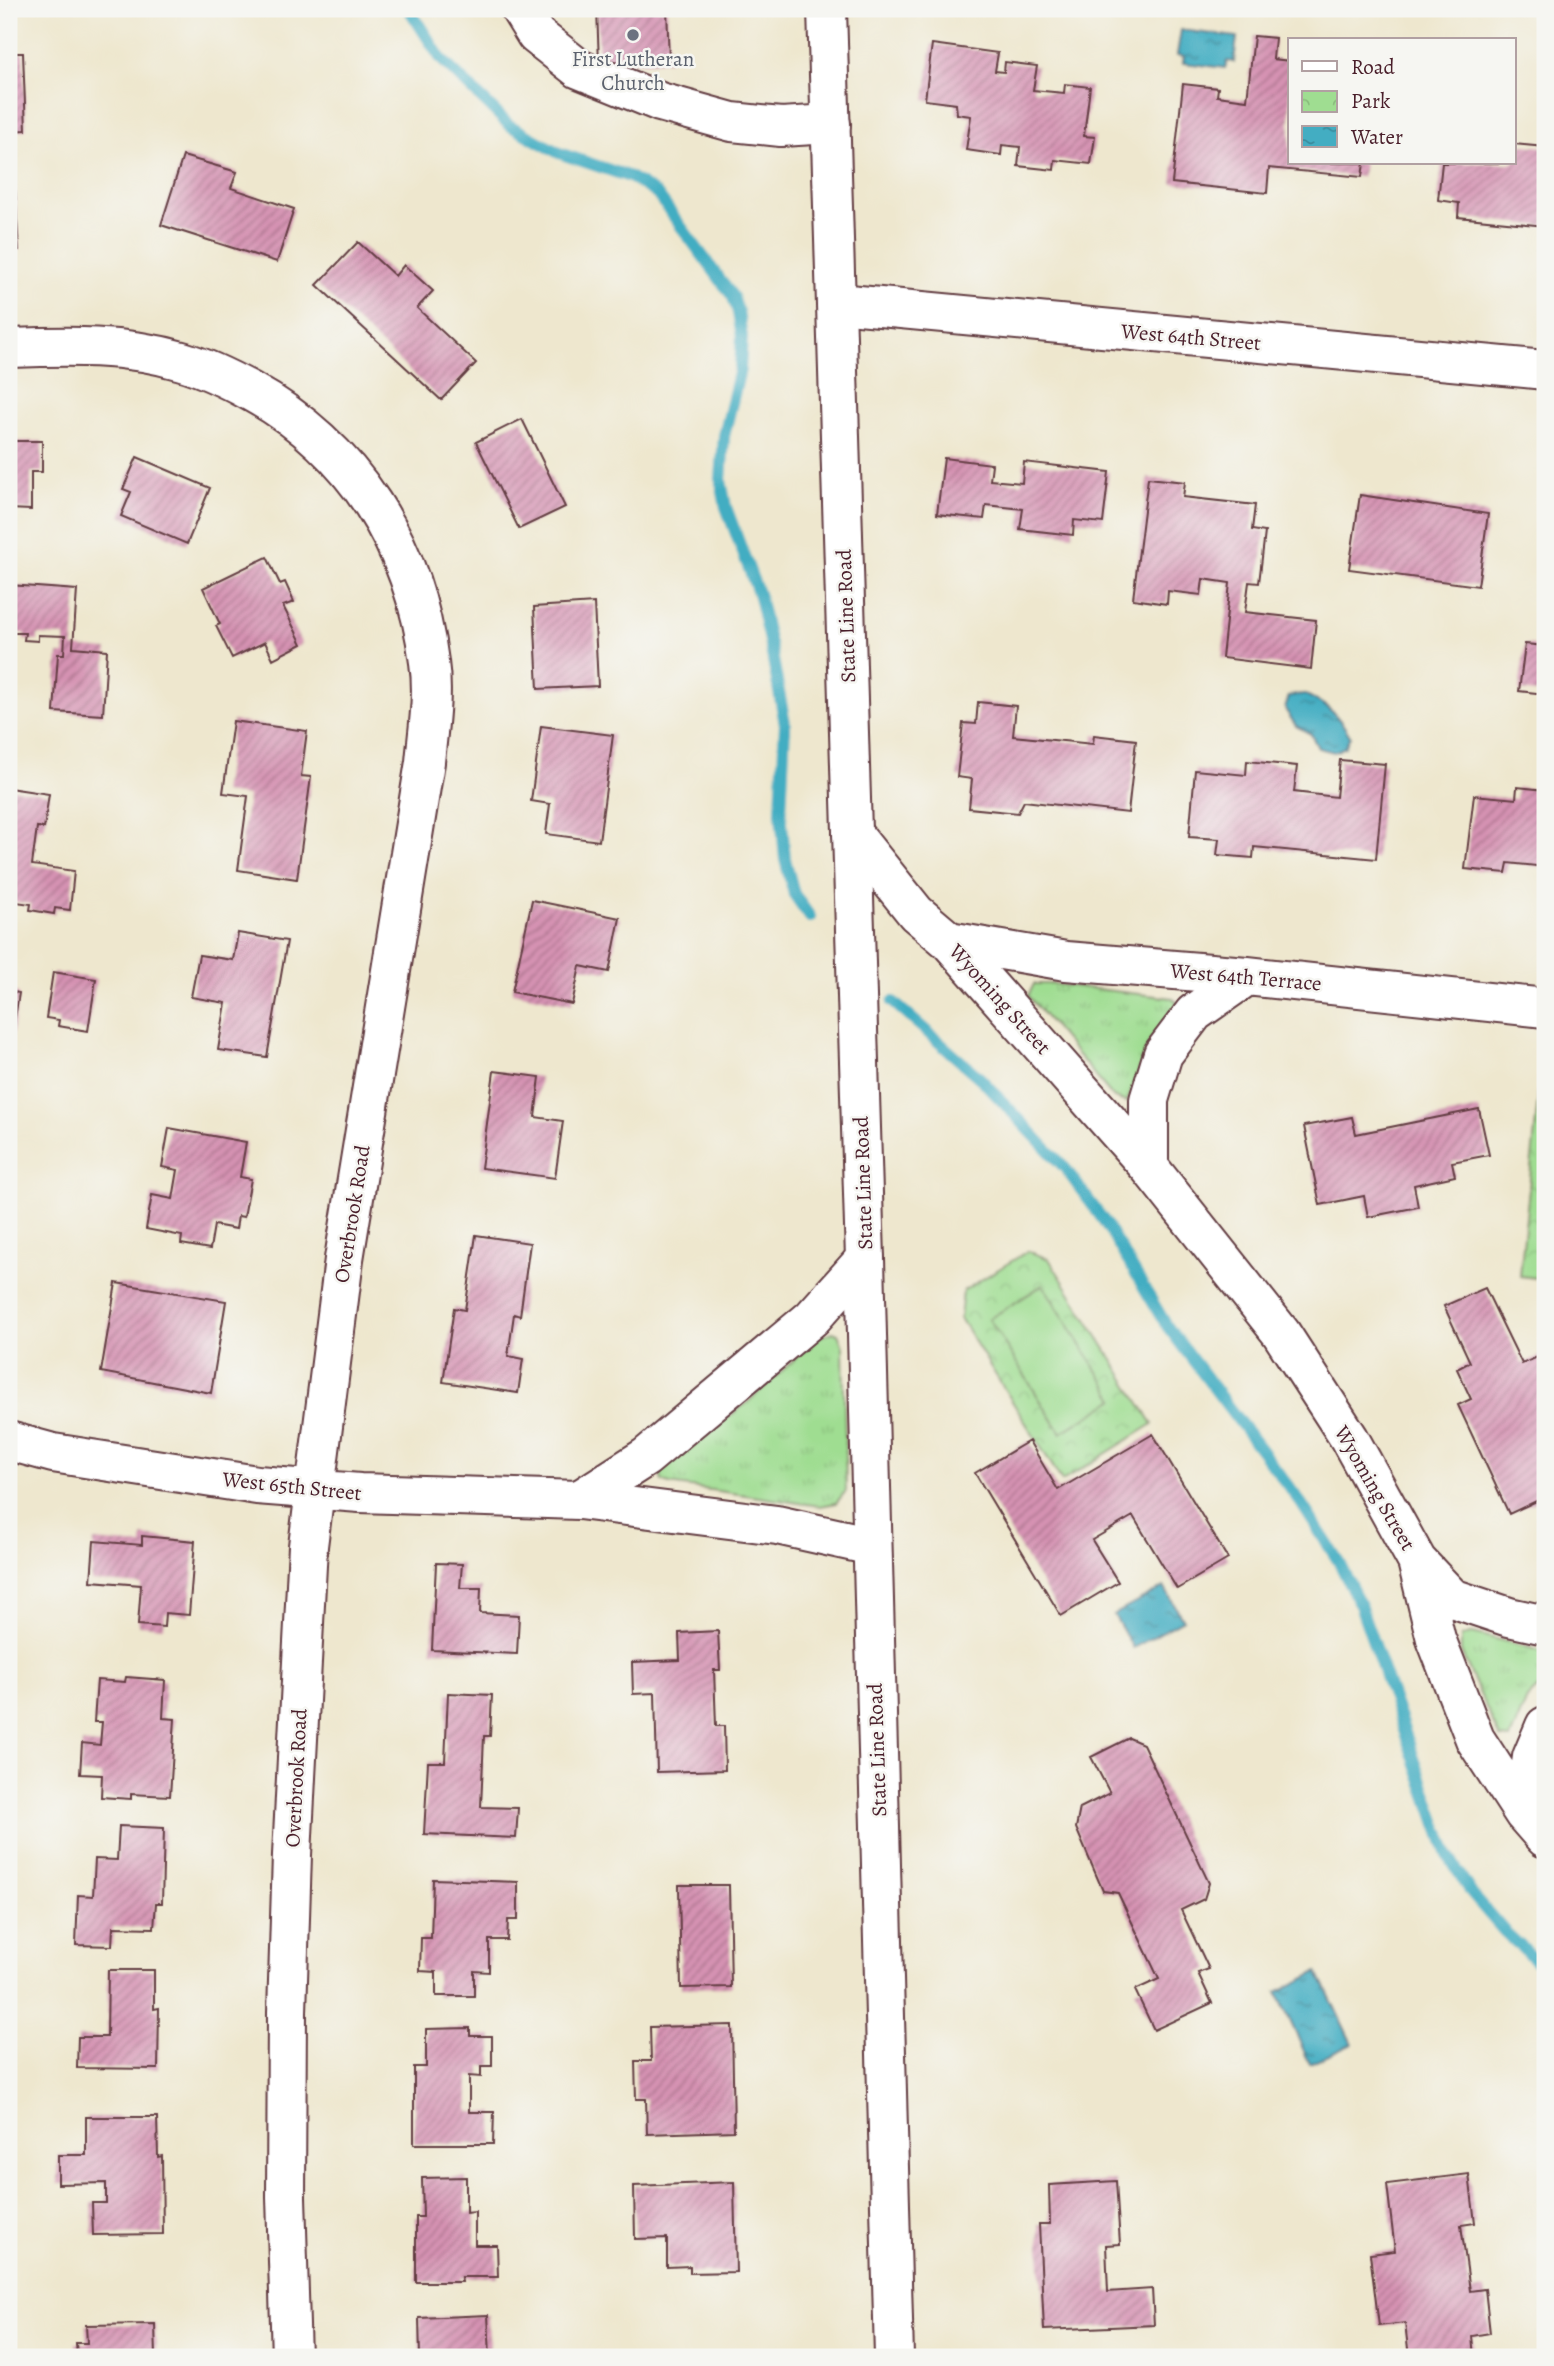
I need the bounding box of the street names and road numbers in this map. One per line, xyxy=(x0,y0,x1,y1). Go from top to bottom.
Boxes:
street label: West 64th Street xyxy=(1119,317,1262,357)
street label: State Line Road xyxy=(830,548,862,683)
street label: Wyoming Street xyxy=(942,937,1057,1060)
street label: West 64th Terrace xyxy=(1168,956,1323,998)
street label: State Line Road xyxy=(847,1115,879,1250)
street label: Overbrook Road xyxy=(327,1142,377,1285)
street label: Wyoming Street xyxy=(1327,1420,1422,1556)
street label: West 65th Street xyxy=(220,1465,363,1507)
street label: State Line Road xyxy=(861,1682,893,1817)
street label: Overbrook Road xyxy=(278,1707,314,1848)

